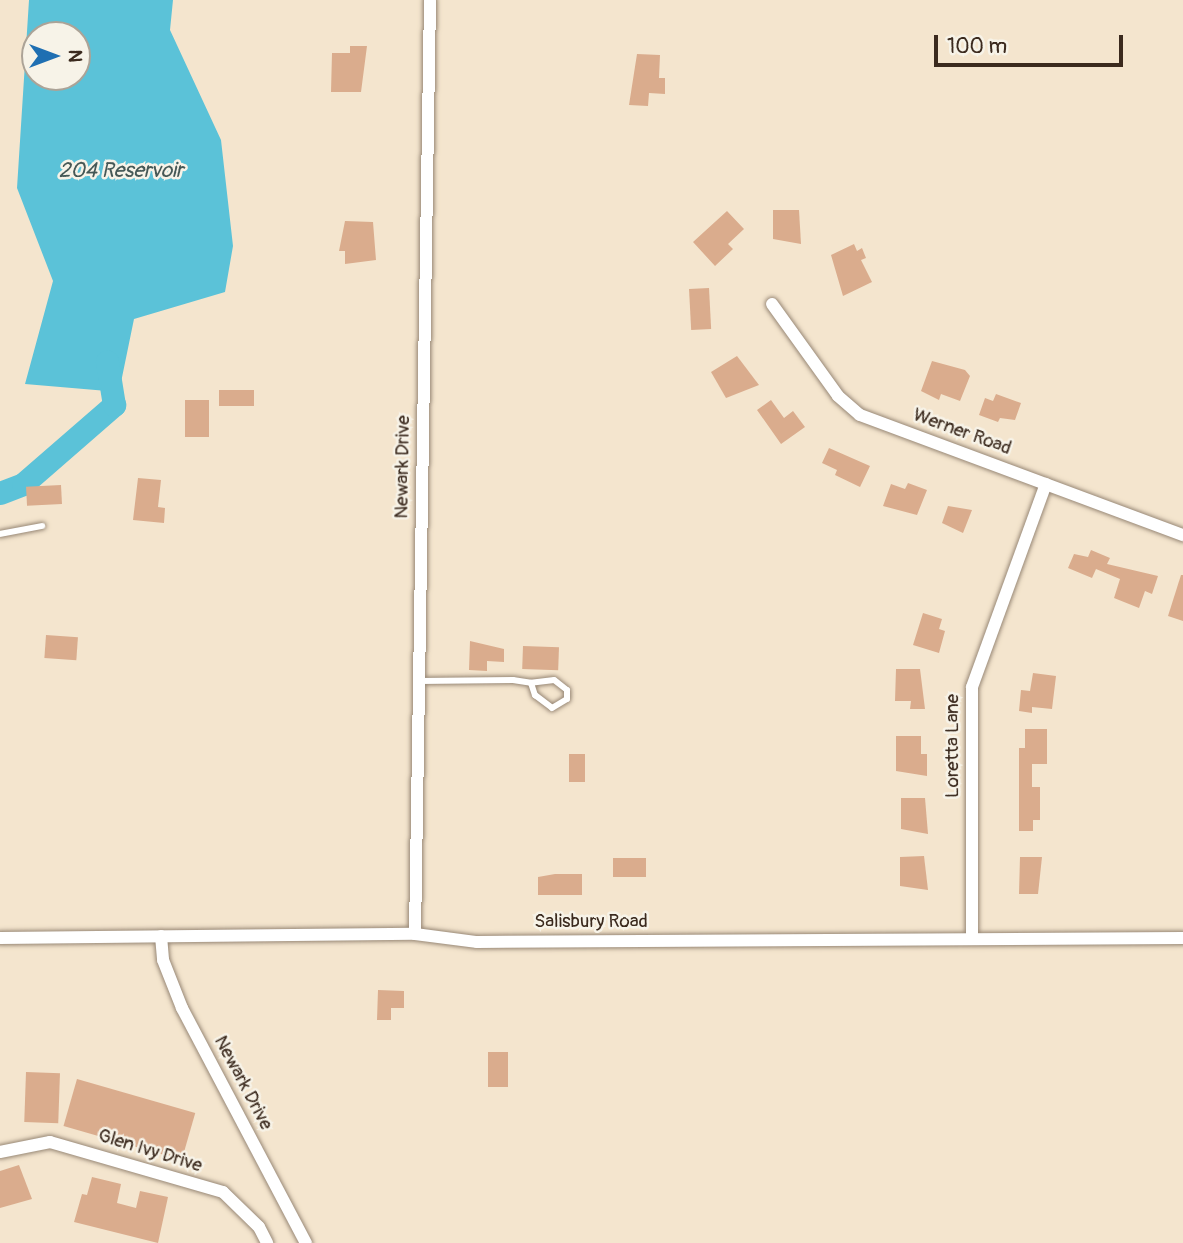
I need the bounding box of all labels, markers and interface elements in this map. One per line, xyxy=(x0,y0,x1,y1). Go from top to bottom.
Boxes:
north arrow xyxy=(21,21,91,91)
scale bar xyxy=(938,21,1127,65)
text: 100 m xyxy=(947,33,1007,60)
text: N xyxy=(63,50,87,62)
water label: 204 Reservoir xyxy=(59,158,183,184)
street label: Werner Road xyxy=(910,404,1014,460)
street label: Newark Drive xyxy=(391,415,415,519)
street label: Loretta Lane xyxy=(942,694,964,798)
street label: Salisbury Road xyxy=(534,911,648,933)
street label: Newark Drive xyxy=(209,1032,277,1134)
street label: Glen Ivy Drive xyxy=(95,1124,205,1178)

